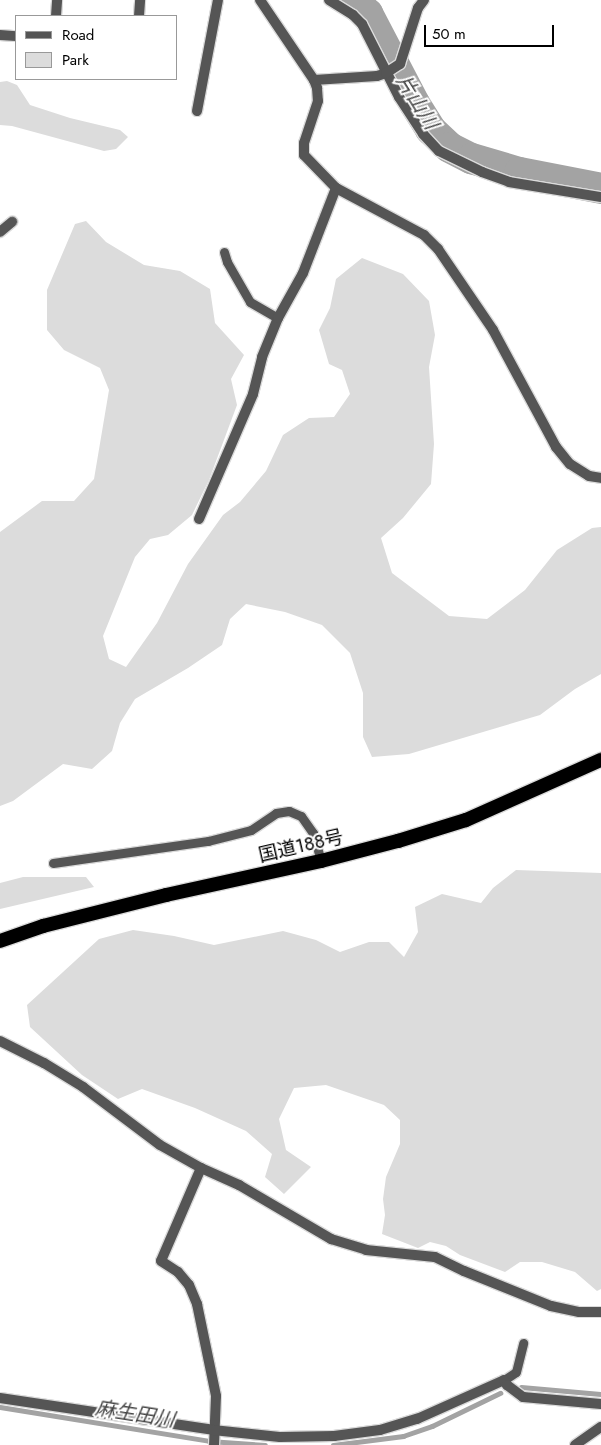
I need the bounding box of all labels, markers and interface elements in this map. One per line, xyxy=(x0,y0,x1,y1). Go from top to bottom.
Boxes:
legend xyxy=(15,15,178,80)
scale bar xyxy=(426,15,556,47)
text: 50 m xyxy=(432,23,466,45)
text: Road xyxy=(62,24,94,46)
text: Park xyxy=(62,49,89,71)
water label: 片山川 xyxy=(391,70,443,134)
street label: 国道188号 xyxy=(256,825,346,867)
water label: 麻生田川 xyxy=(94,1396,176,1432)

